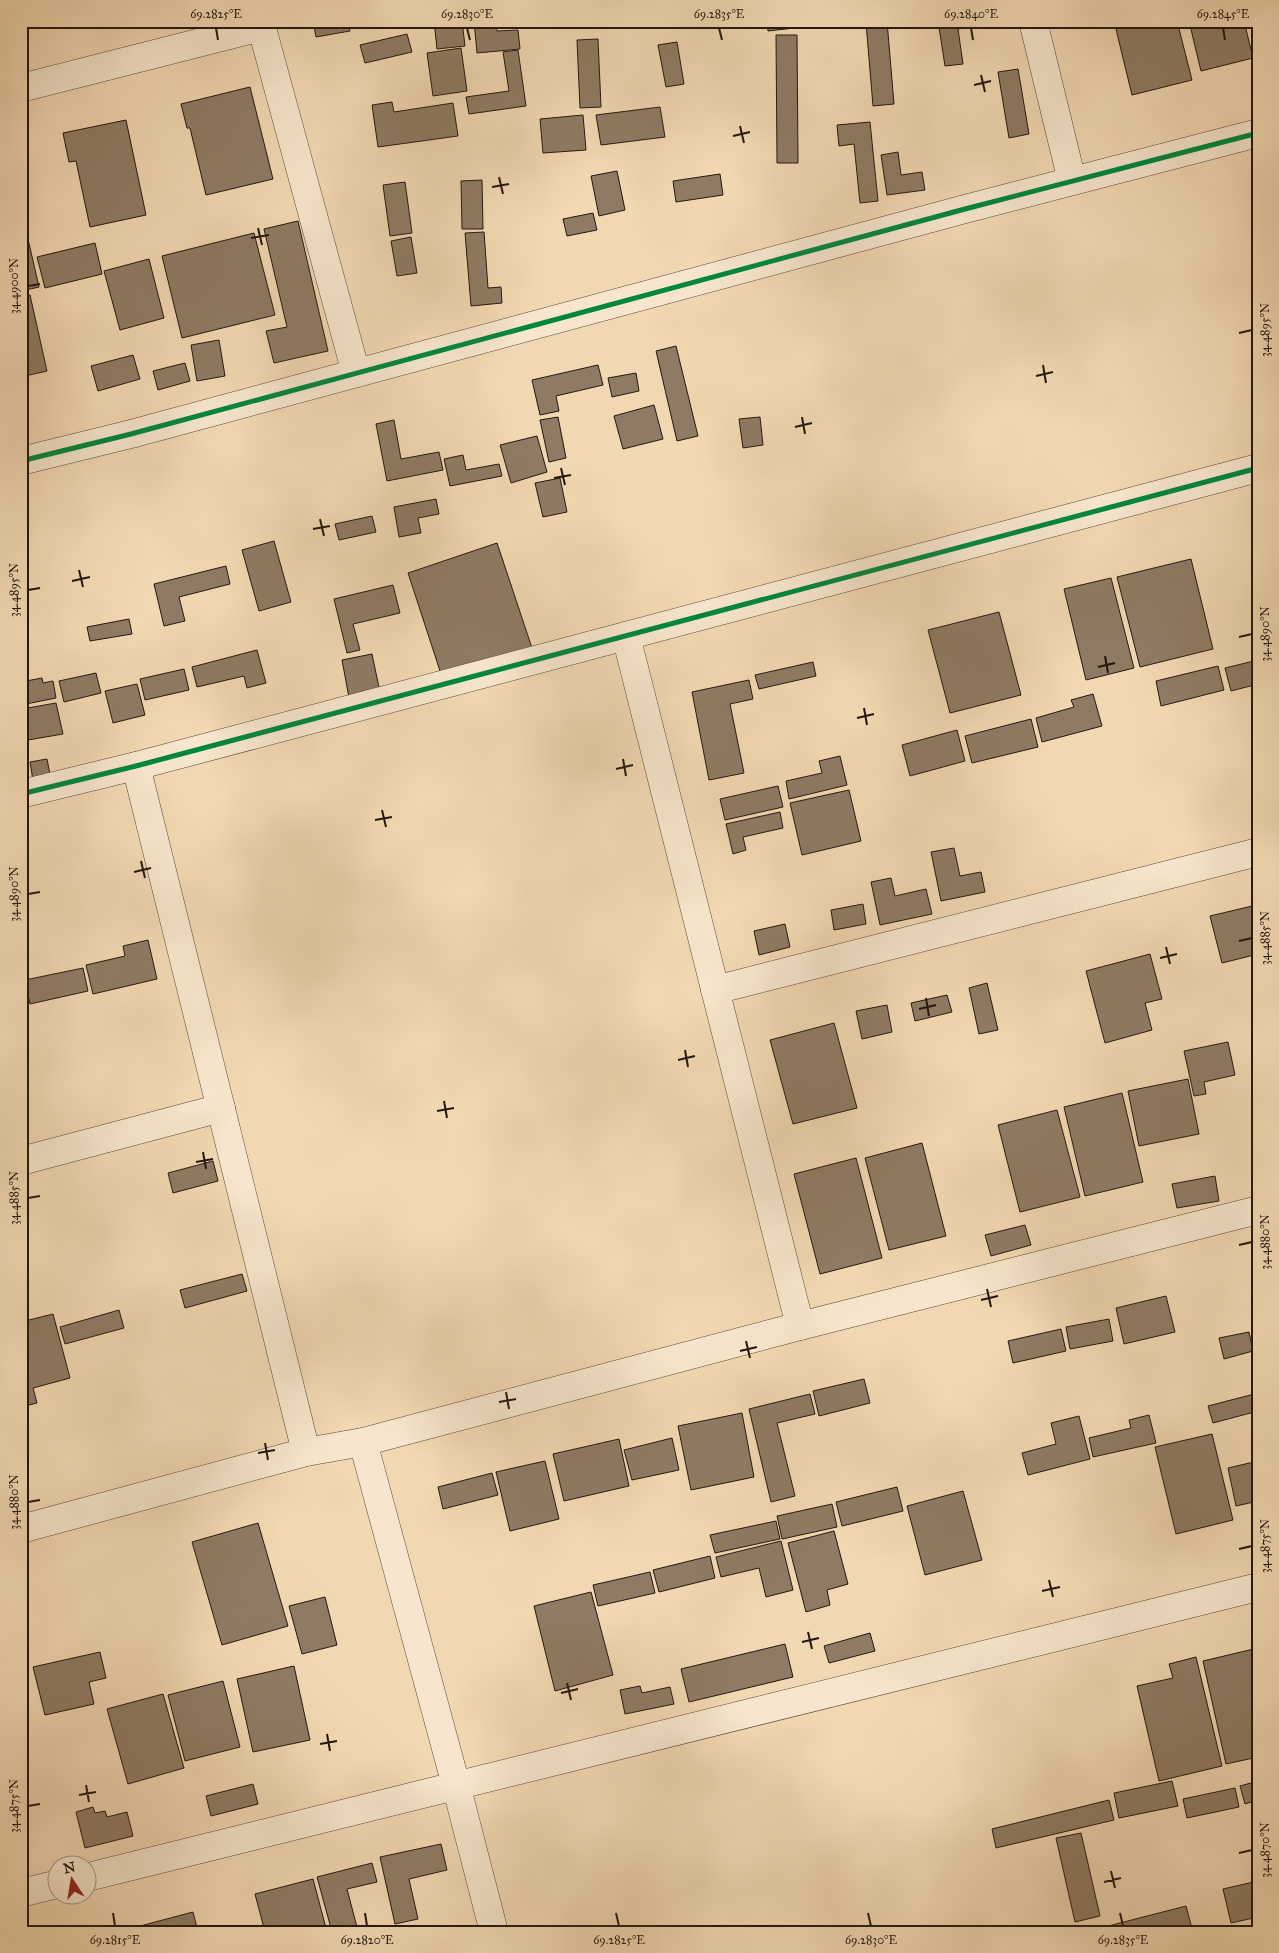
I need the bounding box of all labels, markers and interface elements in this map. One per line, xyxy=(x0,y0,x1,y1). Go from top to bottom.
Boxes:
text: 69.2825°E xyxy=(190,7,242,21)
text: 69.2830°E xyxy=(441,7,493,21)
text: 69.2835°E xyxy=(694,7,745,21)
text: 69.2840°E xyxy=(944,7,998,21)
text: 69.2845°E xyxy=(1197,7,1250,21)
text: 34.4900°N xyxy=(7,258,21,314)
text: 34.4895°N xyxy=(1258,303,1272,357)
text: 34.4895°N xyxy=(7,563,21,617)
text: 34.4890°N xyxy=(1258,606,1272,662)
text: 34.4890°N xyxy=(7,866,21,922)
text: 34.4885°N xyxy=(1258,911,1272,965)
text: 34.4885°N xyxy=(7,1171,21,1225)
text: 34.4880°N xyxy=(1258,1214,1272,1270)
text: 34.4880°N xyxy=(7,1474,21,1530)
text: 34.4875°N xyxy=(1258,1519,1272,1573)
text: 34.4875°N xyxy=(7,1779,21,1833)
text: 34.4870°N xyxy=(1258,1822,1272,1878)
north arrow xyxy=(48,1856,98,1906)
text: N xyxy=(62,1858,77,1877)
text: 69.2815°E xyxy=(90,1933,141,1947)
text: 69.2820°E xyxy=(340,1933,394,1947)
text: 69.2825°E xyxy=(593,1933,645,1947)
text: 69.2830°E xyxy=(845,1933,897,1947)
text: 69.2835°E xyxy=(1098,1933,1149,1947)

